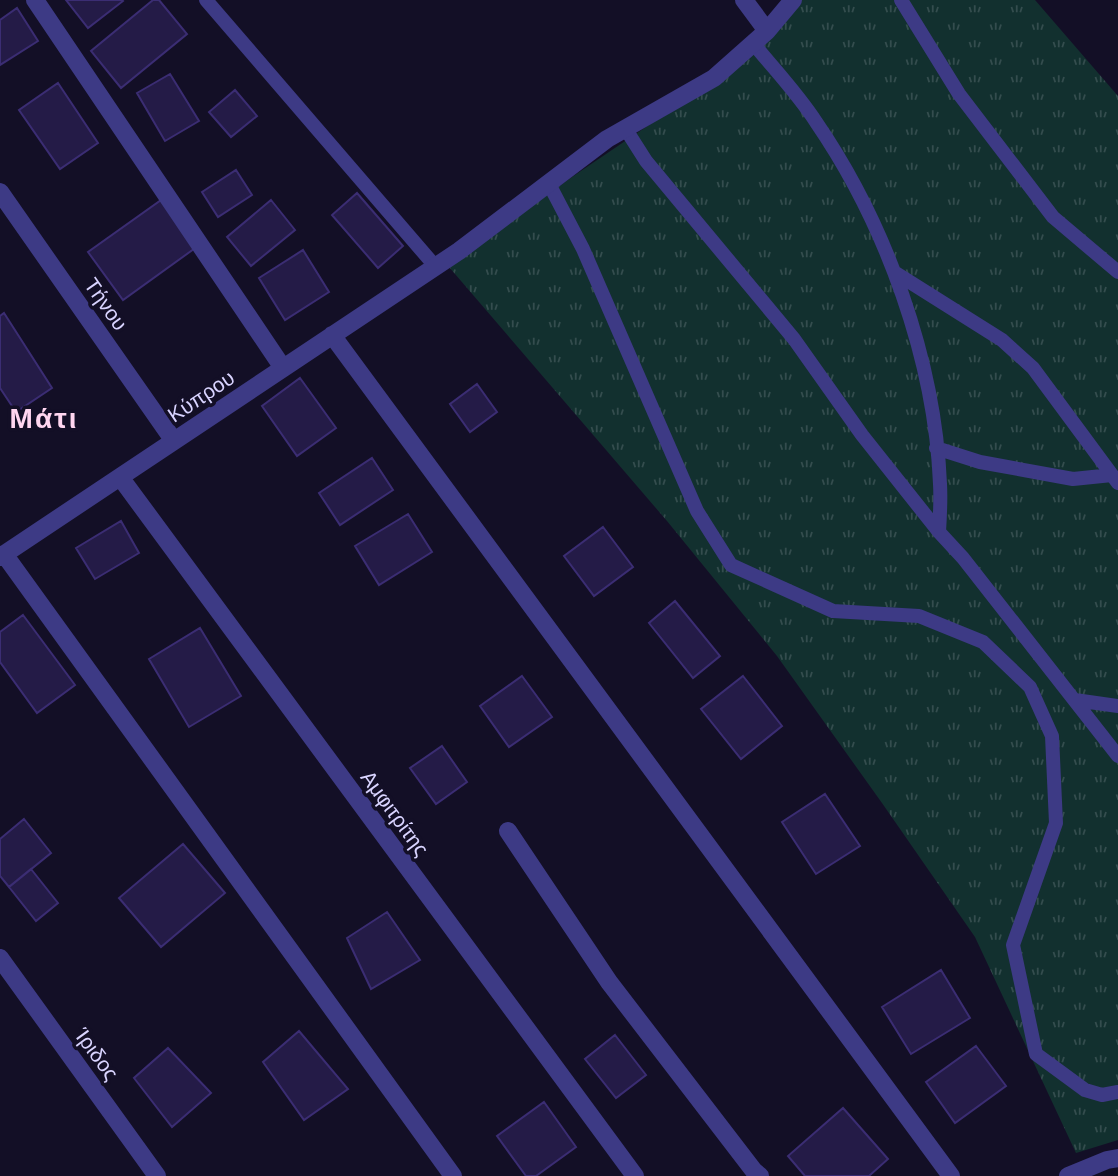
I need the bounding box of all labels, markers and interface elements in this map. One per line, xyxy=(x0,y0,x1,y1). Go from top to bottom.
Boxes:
street label: Τήνου xyxy=(80,274,132,334)
street label: Κύπρου xyxy=(163,365,239,427)
district label: Μάτι xyxy=(10,403,78,434)
street label: Αμφιτρίτης xyxy=(356,766,434,860)
street label: Ίριδος xyxy=(70,1023,123,1084)

